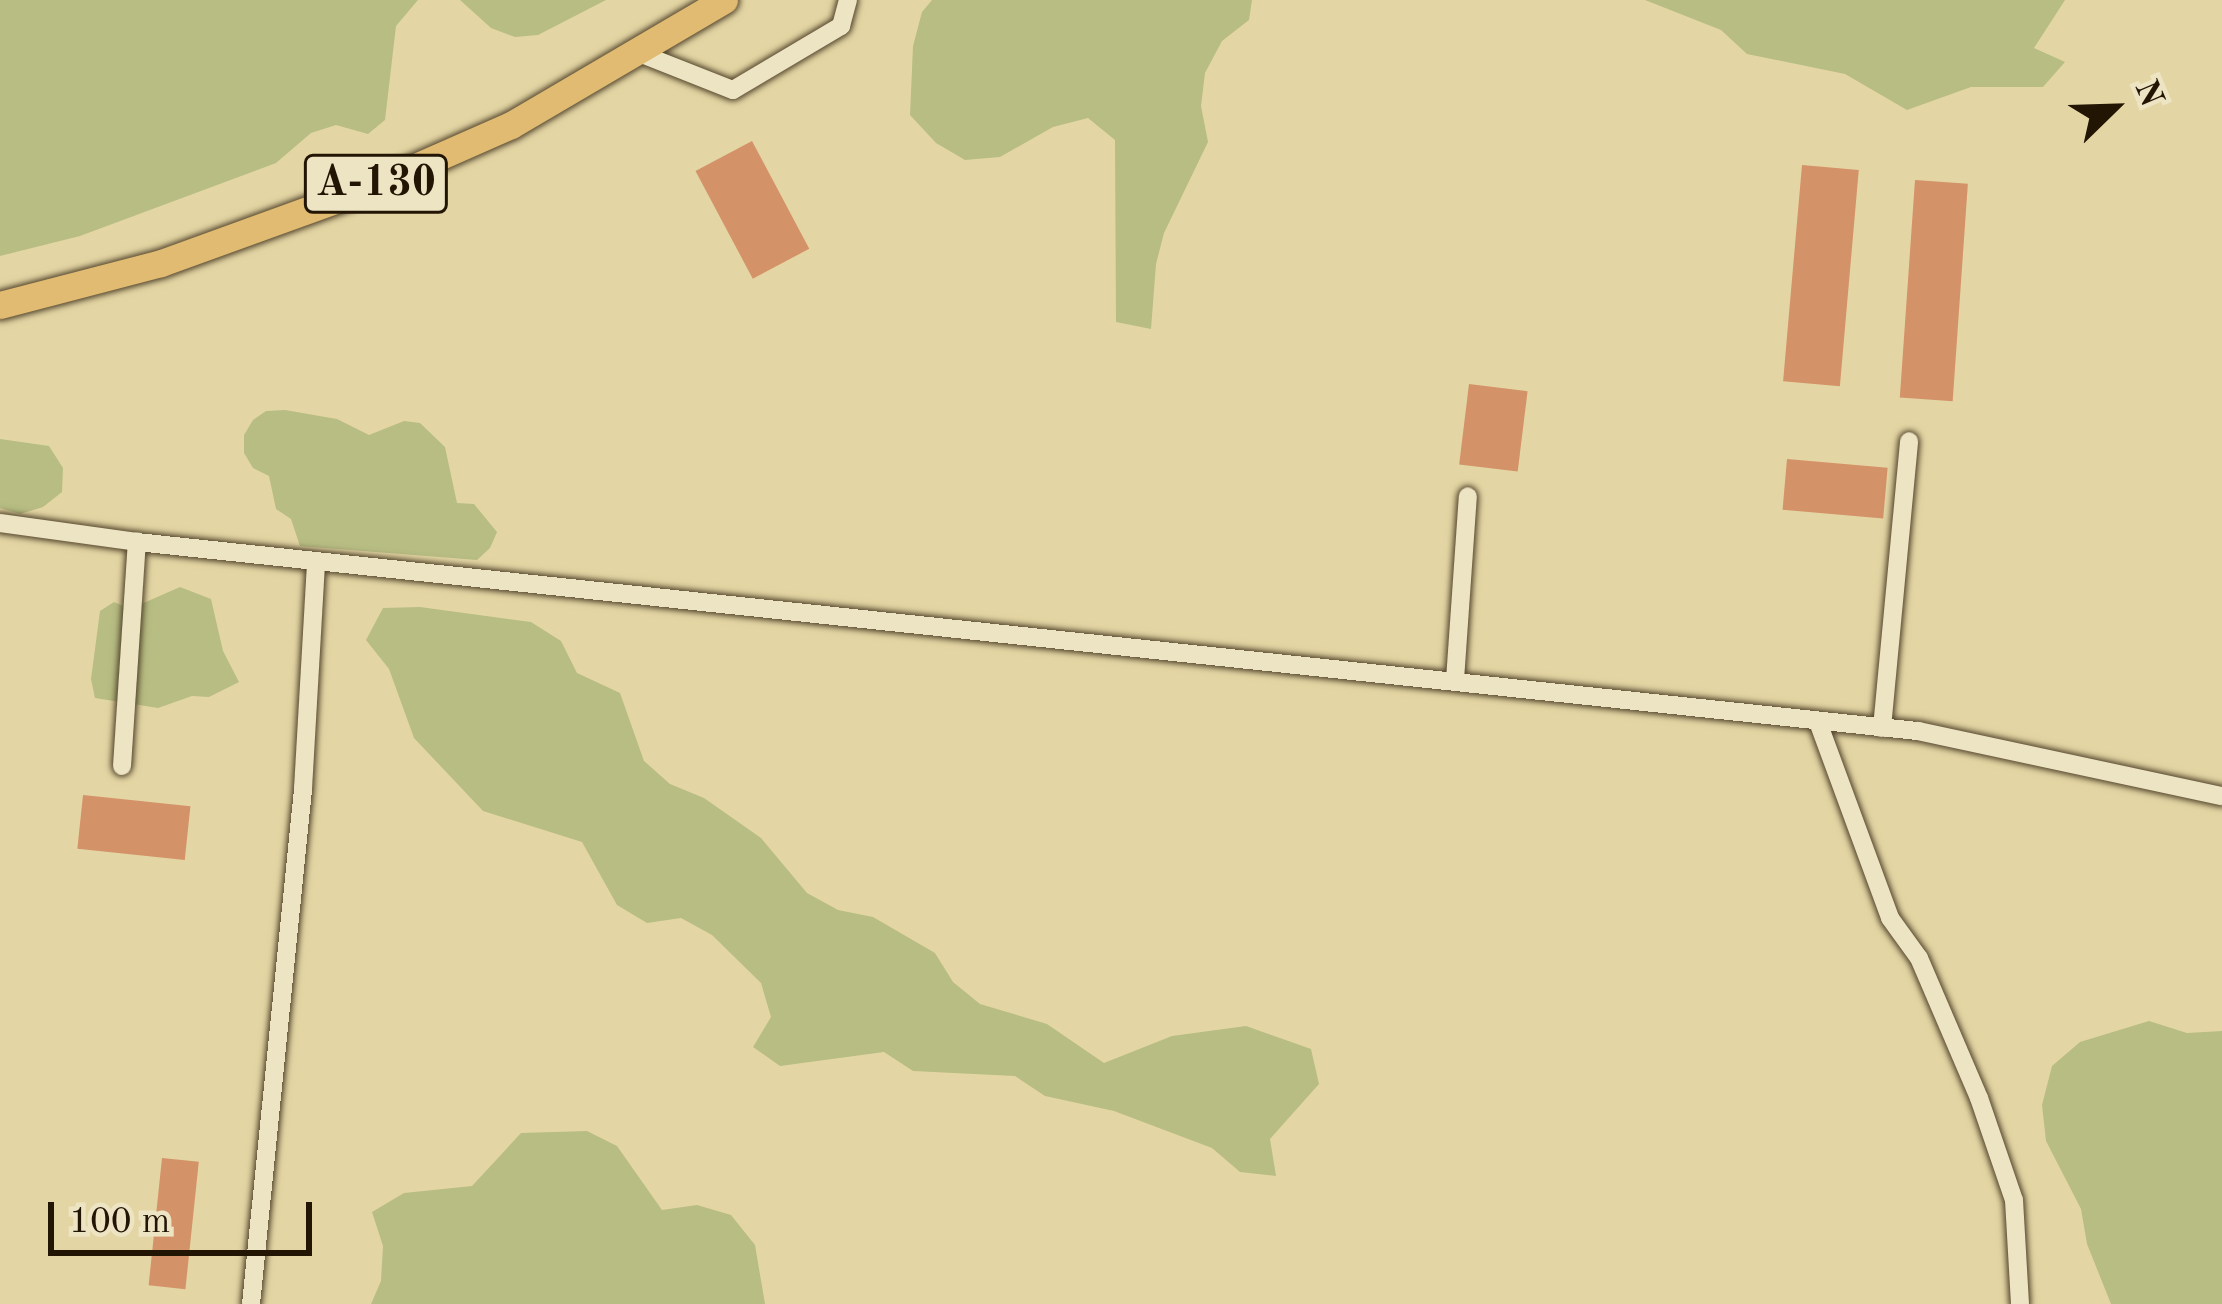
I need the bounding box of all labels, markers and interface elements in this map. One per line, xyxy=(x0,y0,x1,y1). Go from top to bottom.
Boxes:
north arrow xyxy=(2054,48,2174,168)
text: N xyxy=(2127,76,2168,112)
road number: А-130 xyxy=(301,148,451,220)
scale bar xyxy=(54,1178,318,1252)
text: 100 m xyxy=(69,1205,170,1241)

